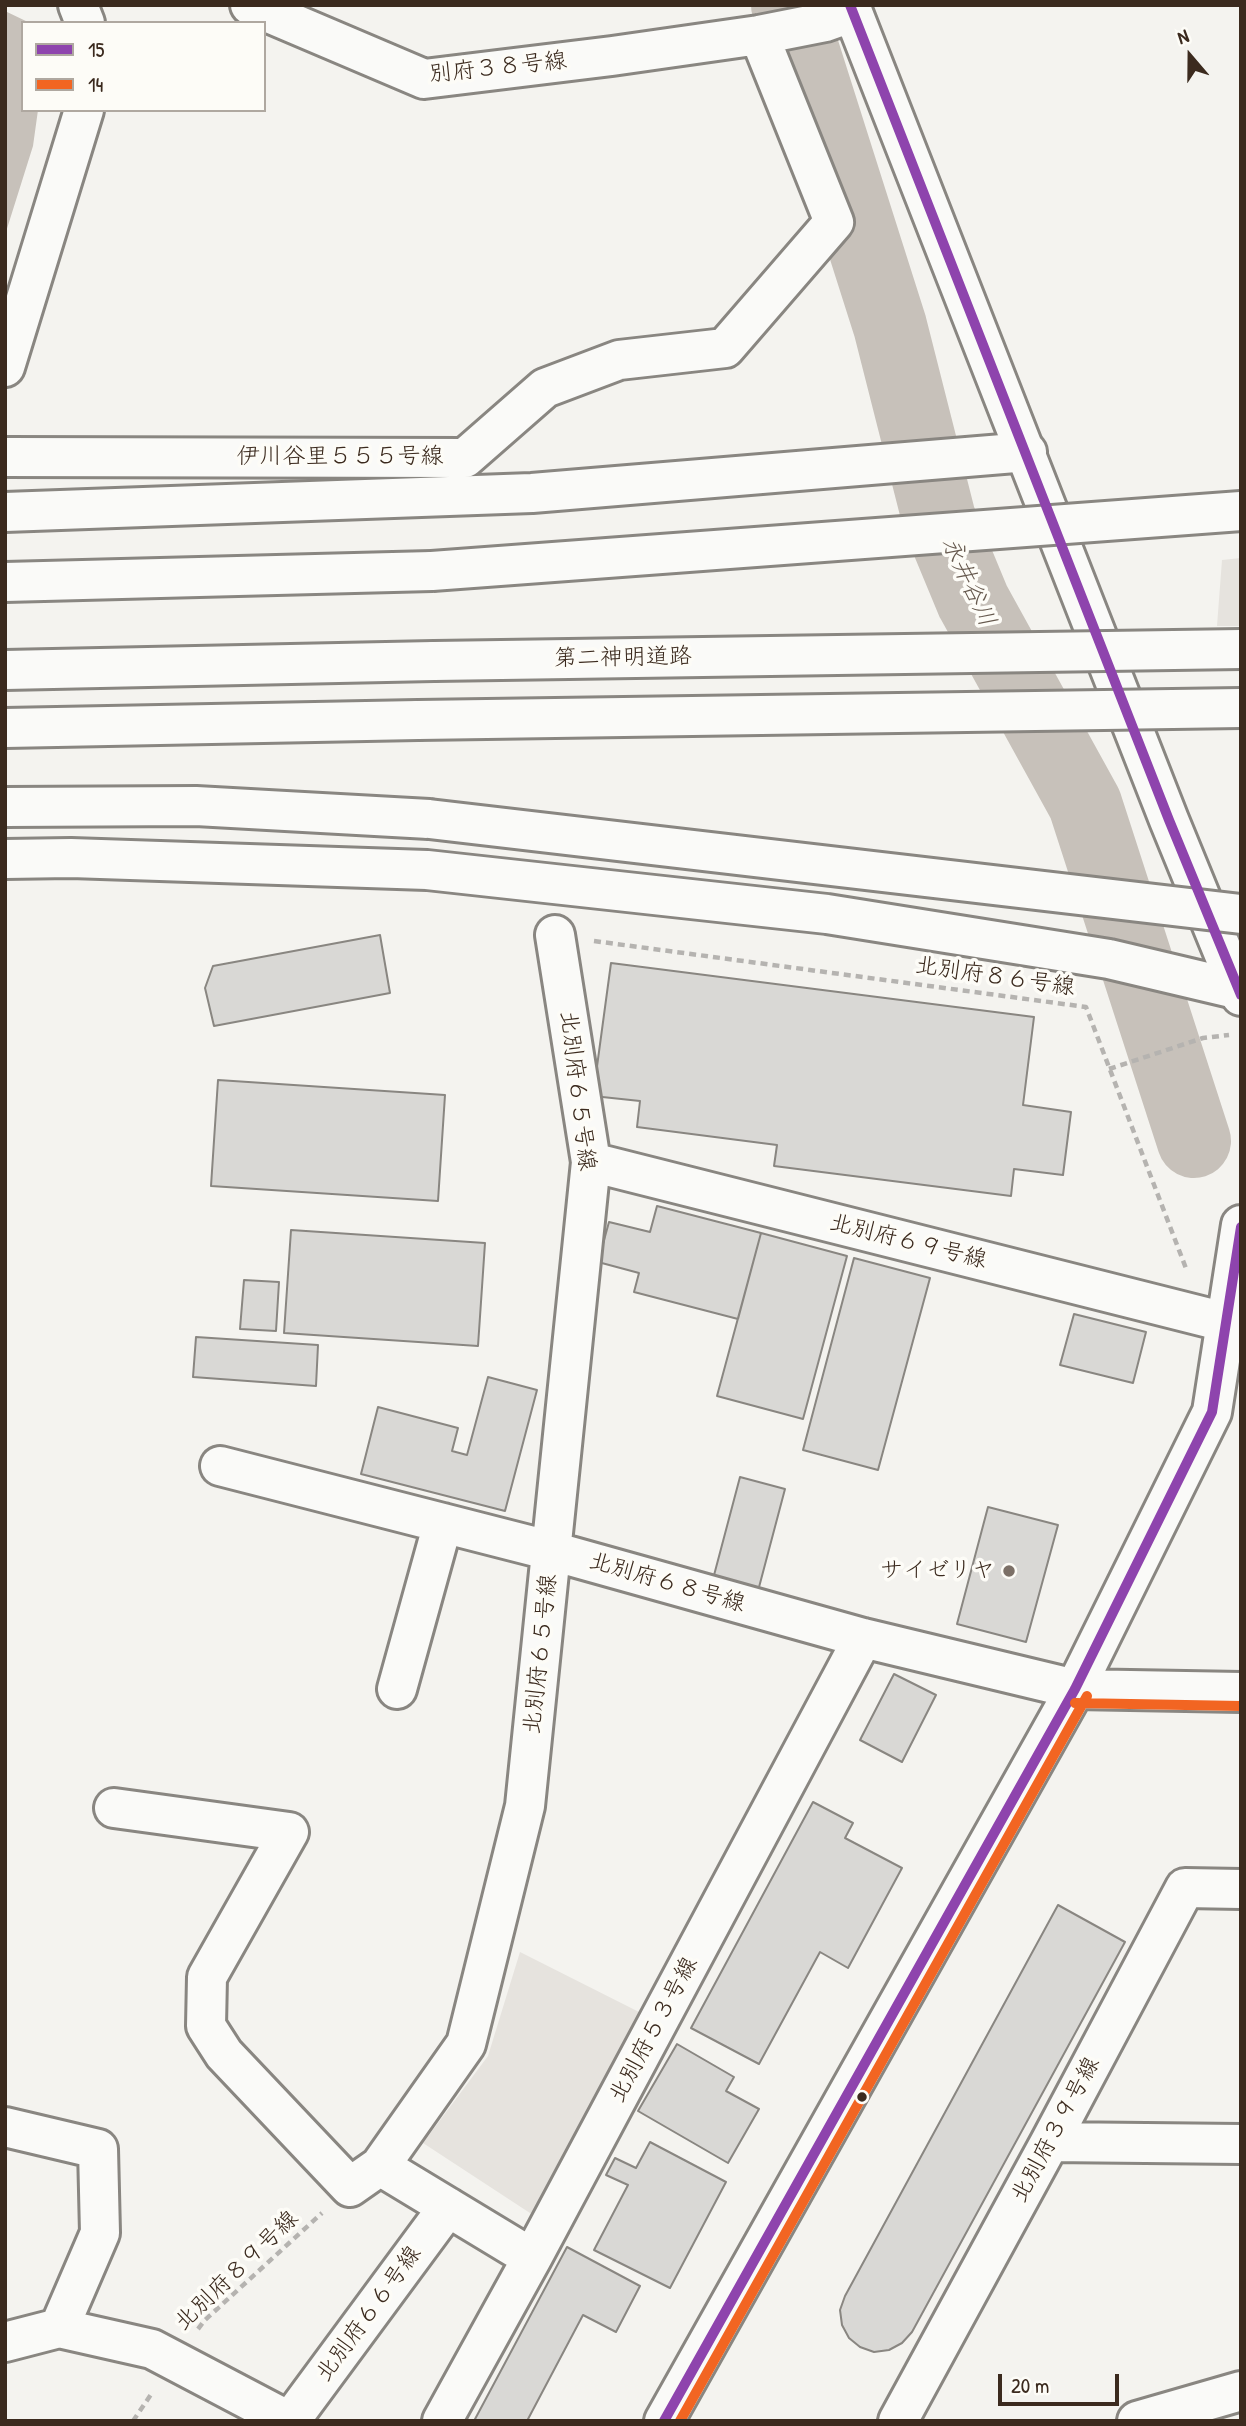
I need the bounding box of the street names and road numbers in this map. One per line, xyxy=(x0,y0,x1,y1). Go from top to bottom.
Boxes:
street label: 別府３８号線 xyxy=(428,47,568,89)
street label: 伊川谷里５５５号線 xyxy=(237,443,443,471)
street label: 第二神明道路 xyxy=(554,643,692,673)
street label: 北別府８６号線 xyxy=(913,952,1077,1002)
street label: 北別府６５号線 xyxy=(553,1009,601,1173)
street label: 北別府６９号線 xyxy=(827,1209,989,1275)
street label: 北別府６８号線 xyxy=(586,1548,748,1618)
street label: 北別府６５号線 xyxy=(519,1572,563,1736)
street label: 北別府５３号線 xyxy=(604,1952,704,2108)
street label: 北別府３９号線 xyxy=(1006,2052,1106,2208)
street label: 北別府８９号線 xyxy=(170,2205,304,2337)
street label: 北別府６６号線 xyxy=(311,2241,427,2387)

